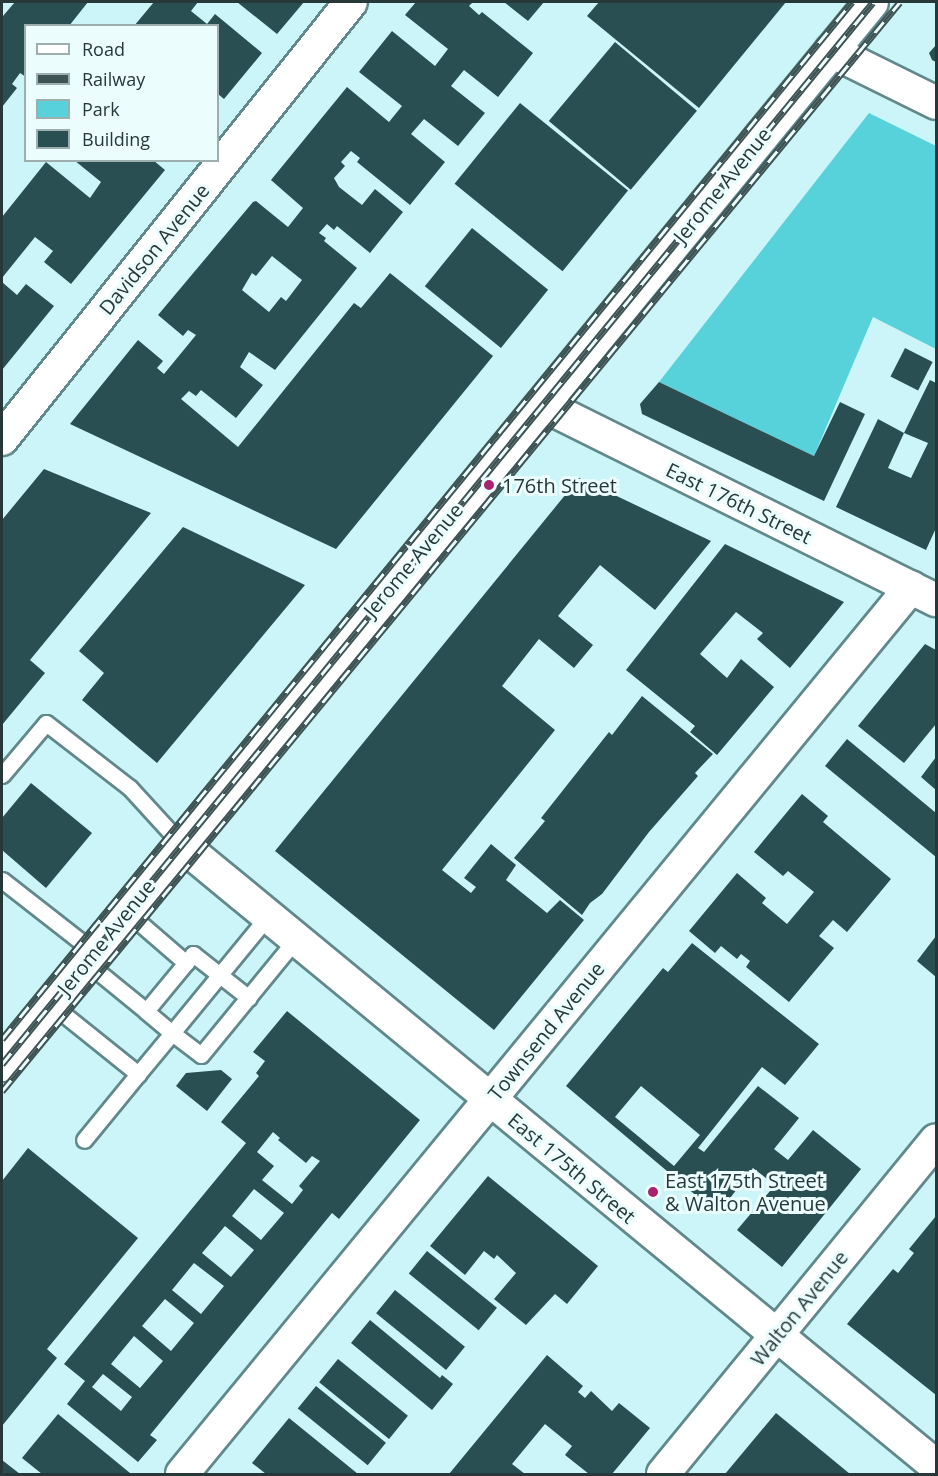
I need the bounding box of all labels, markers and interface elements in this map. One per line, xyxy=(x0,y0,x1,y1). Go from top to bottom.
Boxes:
legend xyxy=(24,24,219,162)
text: Road xyxy=(82,37,125,61)
text: Railway xyxy=(82,67,145,91)
text: Park xyxy=(82,97,120,121)
street label: Jerome Avenue xyxy=(668,123,776,247)
text: Building xyxy=(82,127,150,151)
street label: Davidson Avenue xyxy=(94,179,214,319)
street label: East 176th Street xyxy=(662,457,816,549)
place label: 176th Street xyxy=(502,473,617,497)
marker: 176th Street xyxy=(480,476,498,494)
street label: Jerome Avenue xyxy=(358,498,468,622)
street label: Jerome Avenue xyxy=(52,875,160,999)
street label: Townsend Avenue xyxy=(483,957,609,1105)
street label: East 175th Street xyxy=(503,1108,641,1228)
place label: East 175th Street & Walton Avenue xyxy=(665,1168,826,1215)
marker: East 175th Street & Walton Avenue xyxy=(646,1185,660,1199)
street label: Walton Avenue xyxy=(745,1246,853,1370)

